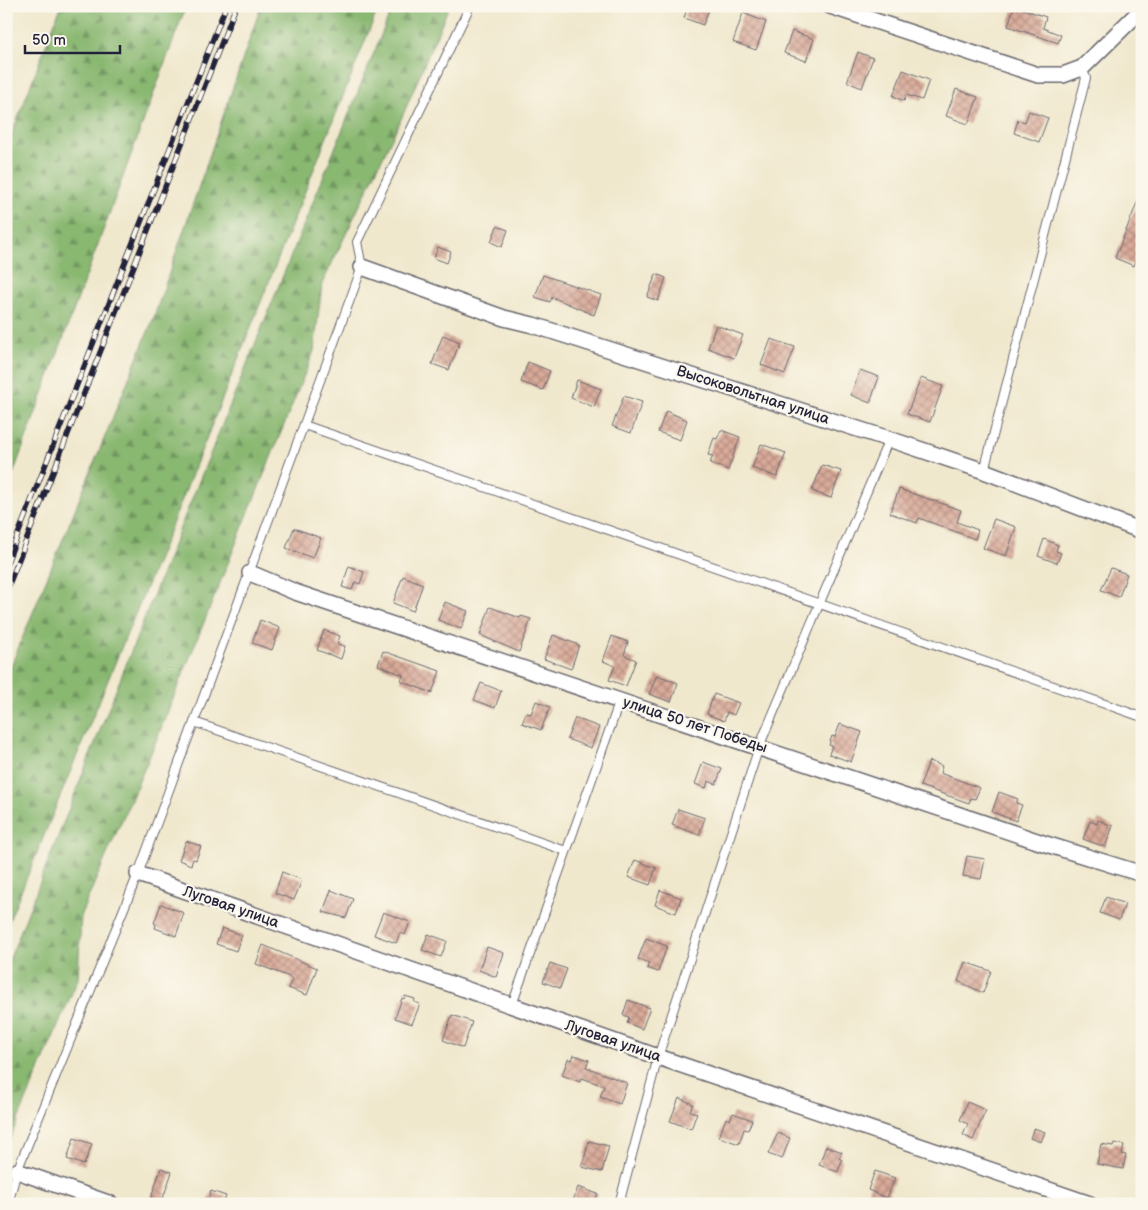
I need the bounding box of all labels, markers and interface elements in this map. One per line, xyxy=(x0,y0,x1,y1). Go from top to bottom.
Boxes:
scale bar xyxy=(25,22,120,54)
text: 50 m xyxy=(32,31,66,50)
street label: Высоковольтная улица xyxy=(674,361,832,429)
street label: улица 50 лет Победы xyxy=(621,693,769,757)
street label: Луговая улица xyxy=(180,881,282,932)
street label: Луговая улица xyxy=(562,1015,664,1066)

